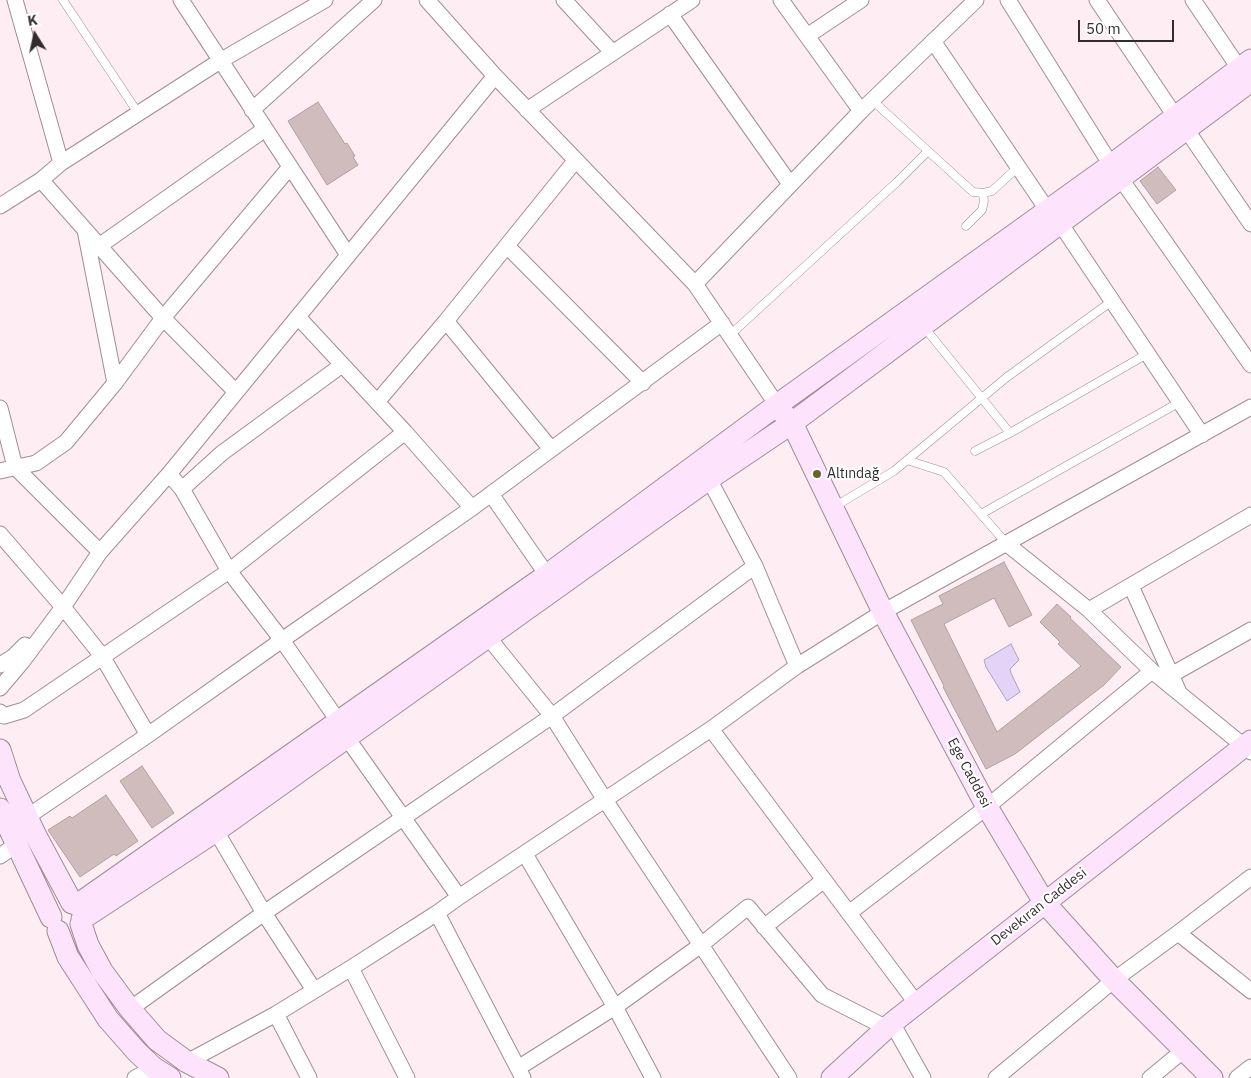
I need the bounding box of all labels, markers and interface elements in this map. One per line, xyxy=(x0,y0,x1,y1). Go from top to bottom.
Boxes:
north arrow xyxy=(10,10,60,60)
scale bar xyxy=(1081,10,1177,42)
text: K xyxy=(26,11,39,30)
text: 50 m xyxy=(1086,19,1121,38)
place label: Altındağ xyxy=(827,466,879,482)
marker: Altındağ xyxy=(811,468,823,480)
street label: Ege Caddesi xyxy=(944,735,994,811)
street label: Devekıran Caddesi xyxy=(988,865,1090,949)

